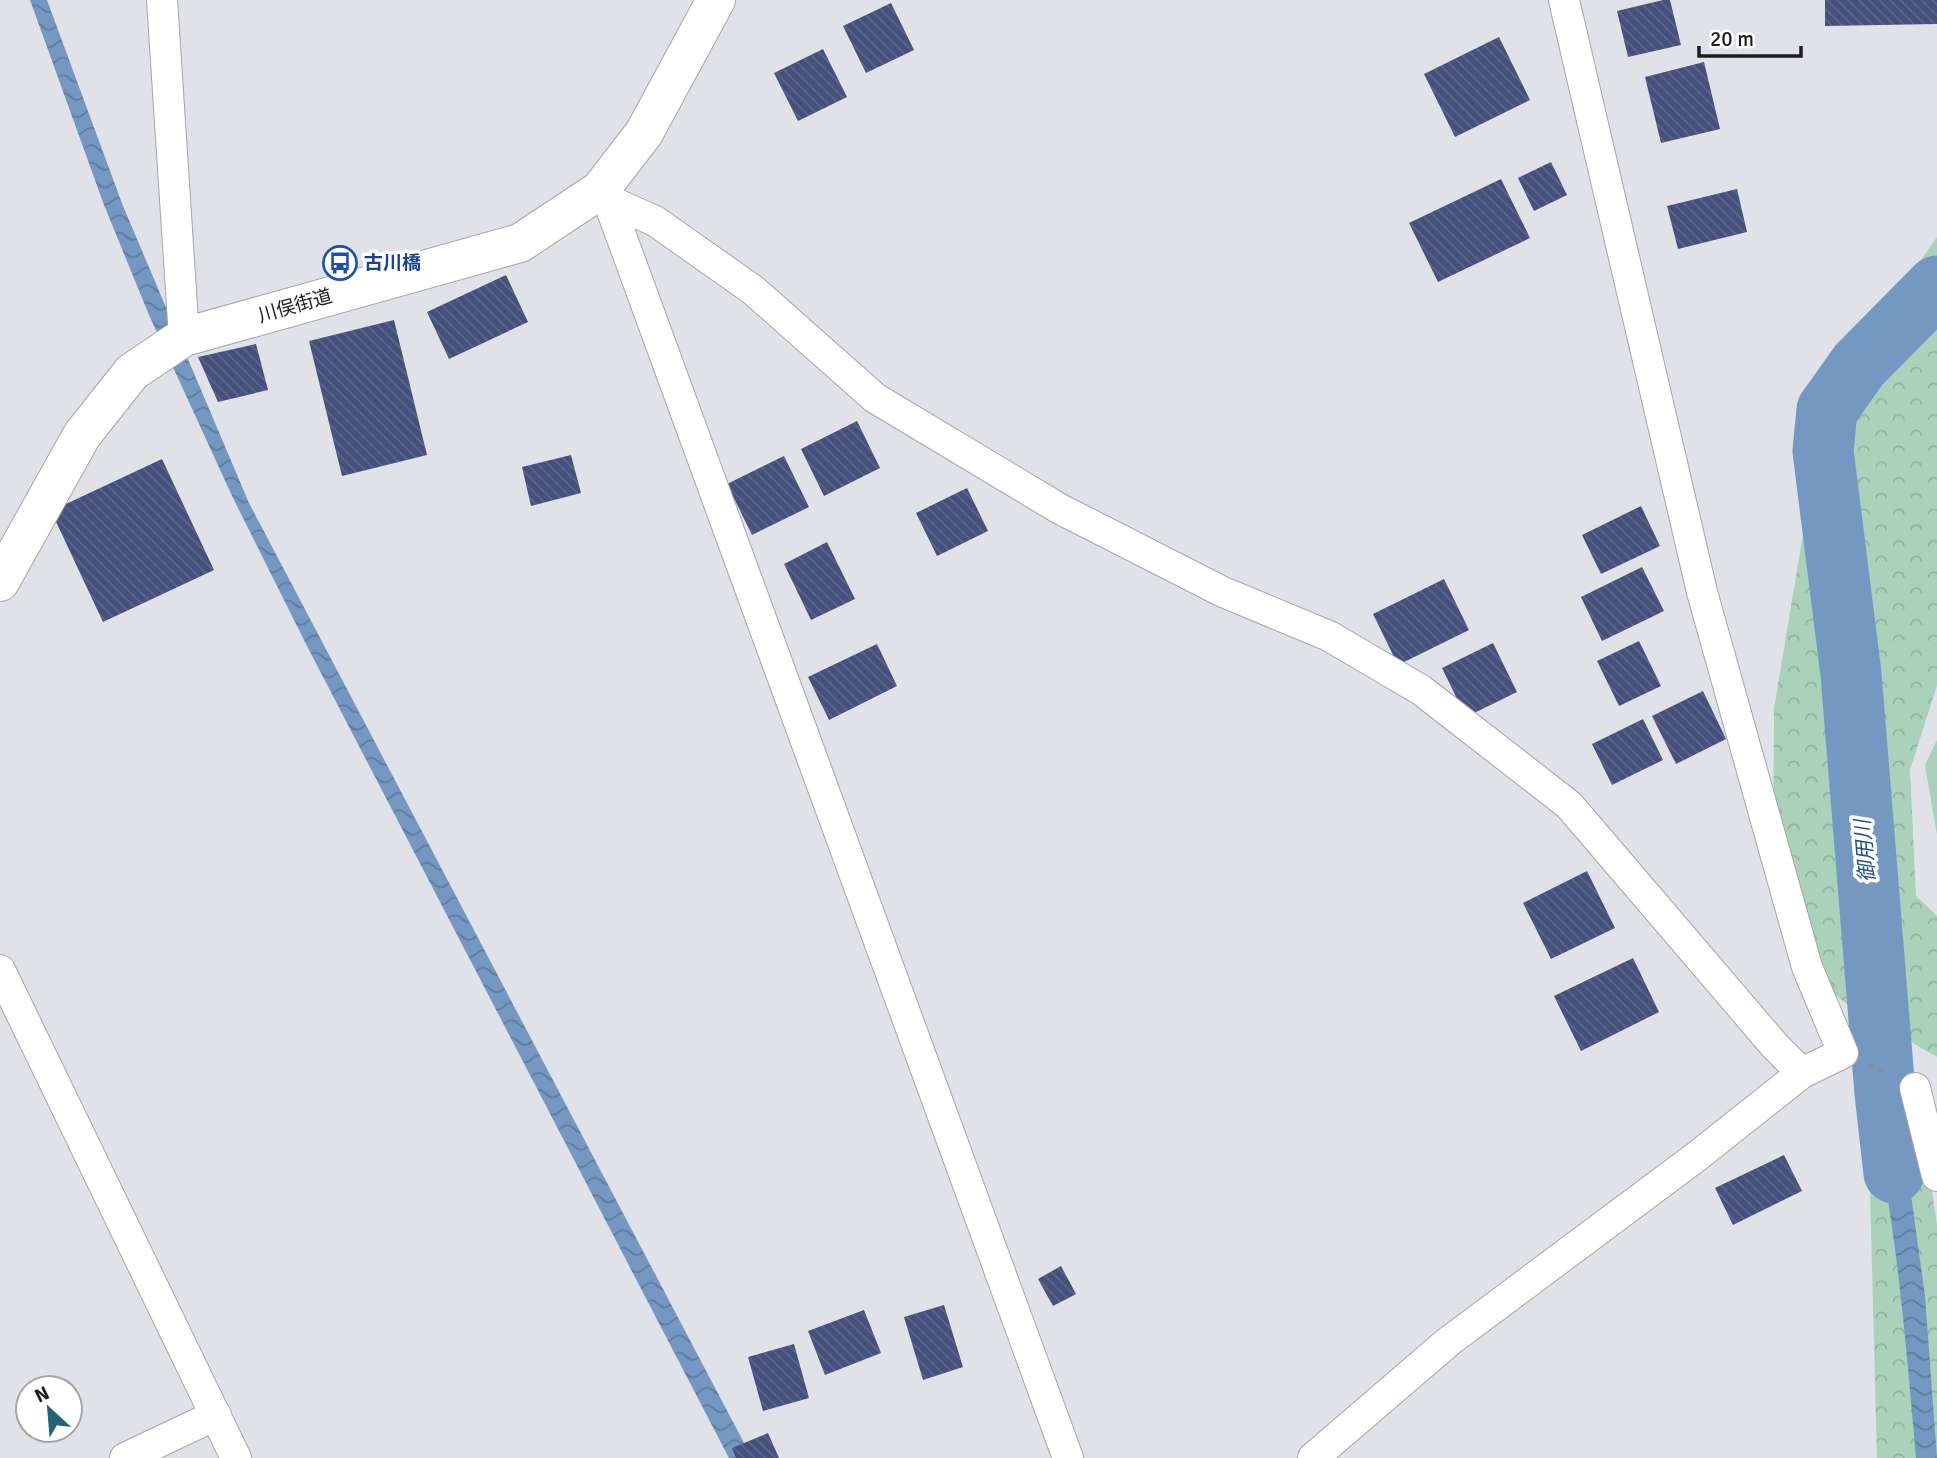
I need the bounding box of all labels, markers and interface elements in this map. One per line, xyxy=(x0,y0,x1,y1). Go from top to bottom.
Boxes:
scale bar xyxy=(1699,14,1800,58)
text: 20 m xyxy=(1710,26,1754,52)
bus stop icon: 古川橋 xyxy=(321,244,359,282)
place label: 古川橋 xyxy=(364,251,421,275)
street label: 川俣街道 xyxy=(255,284,335,328)
water label: 御用川 xyxy=(1849,816,1881,884)
north arrow xyxy=(14,1374,84,1444)
text: N xyxy=(31,1381,53,1408)

